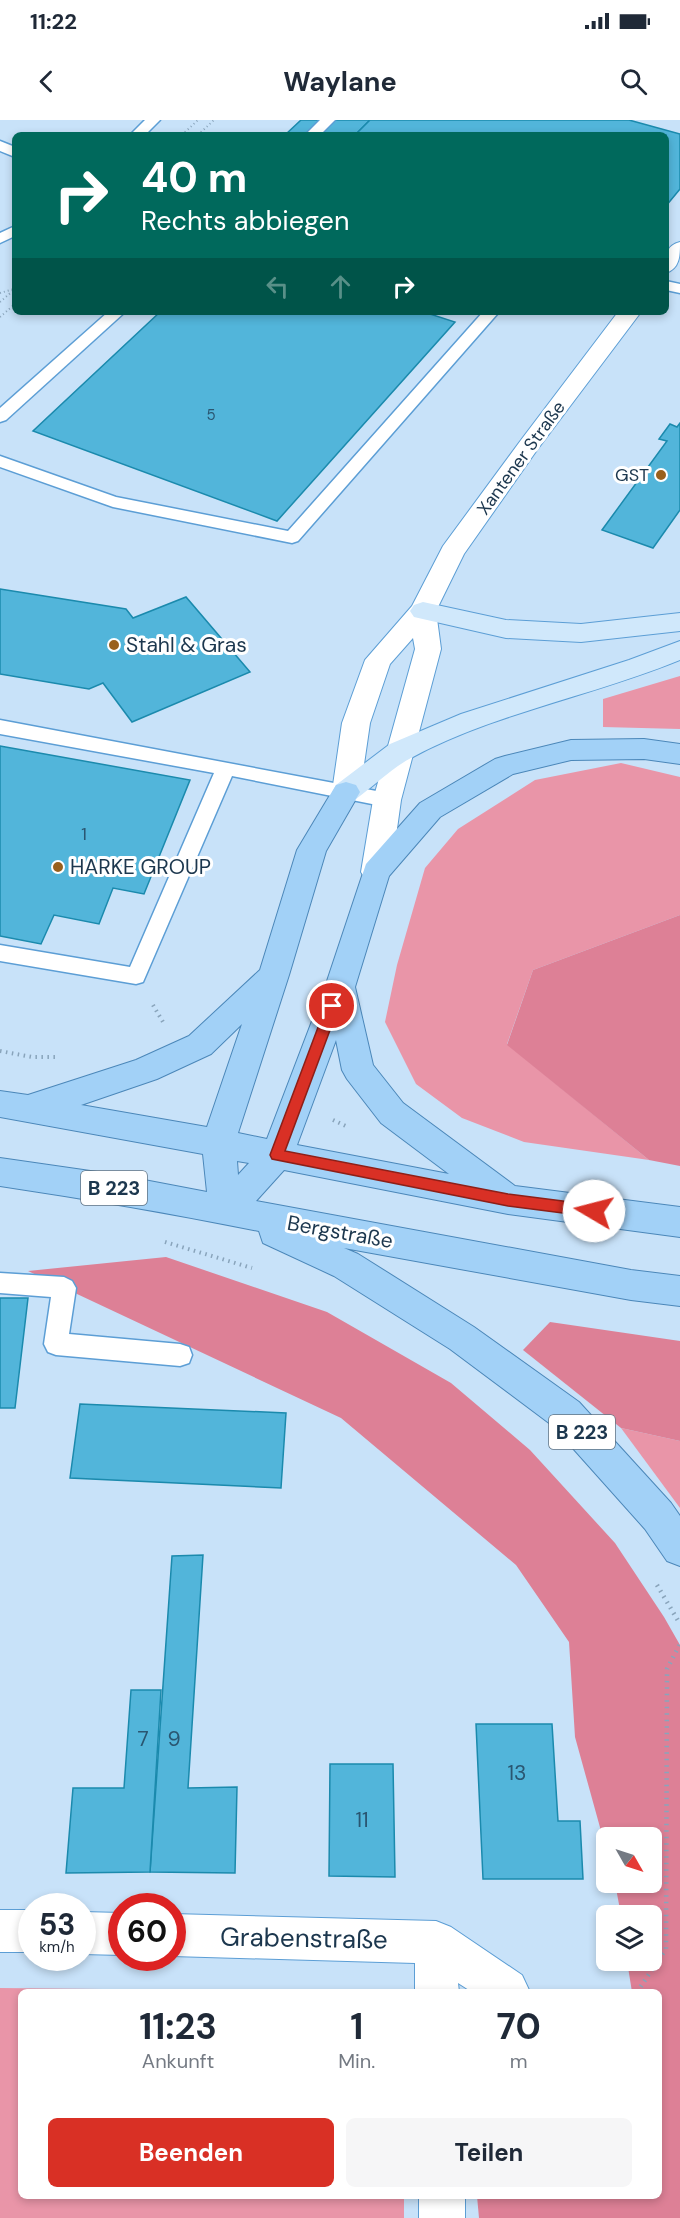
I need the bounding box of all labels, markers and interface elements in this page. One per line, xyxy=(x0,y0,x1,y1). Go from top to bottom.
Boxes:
text: 11:22 xyxy=(30,7,77,36)
text: Waylane xyxy=(283,64,397,99)
icon: back xyxy=(30,65,63,98)
icon: search xyxy=(617,65,650,98)
text: 40 m xyxy=(141,150,247,205)
icon: right xyxy=(42,156,120,234)
text: Rechts abbiegen xyxy=(141,203,349,238)
icon: left xyxy=(261,270,294,303)
icon: ahead xyxy=(324,270,357,303)
icon: right xyxy=(387,270,420,303)
street label: Xantener Straße xyxy=(471,396,571,520)
house number: 5 xyxy=(206,405,216,425)
place label: GST xyxy=(615,463,649,487)
marker: GST xyxy=(654,468,668,482)
place label: Stahl & Gras xyxy=(126,631,247,659)
marker: Stahl & Gras xyxy=(107,638,121,652)
house number: 1 xyxy=(81,822,87,846)
place label: HARKE GROUP xyxy=(70,853,211,881)
marker: HARKE GROUP xyxy=(51,860,65,874)
pin xyxy=(306,980,357,1031)
icon: arrive xyxy=(315,989,348,1022)
road number: B 223 xyxy=(81,1171,147,1205)
position arrow xyxy=(562,1179,626,1243)
street label: Bergstraße xyxy=(285,1209,395,1255)
road number: B 223 xyxy=(549,1415,615,1449)
house number: 7 xyxy=(137,1725,149,1753)
house number: 9 xyxy=(167,1725,181,1753)
house number: 13 xyxy=(508,1759,526,1787)
house number: 11 xyxy=(355,1806,369,1834)
north arrow xyxy=(596,1827,662,1893)
map controls xyxy=(596,1827,662,1971)
speed limit sign: 60 xyxy=(108,1893,186,1971)
text: 53 xyxy=(39,1905,75,1944)
button: layers xyxy=(596,1905,662,1971)
street label: Grabenstraße xyxy=(220,1920,388,1956)
text: km/h xyxy=(39,1937,75,1957)
text: 11:23 xyxy=(139,2003,217,2050)
text: 1 xyxy=(350,2003,363,2050)
text: 70 xyxy=(496,2003,541,2050)
text: Ankunft xyxy=(142,2048,214,2074)
text: Min. xyxy=(338,2048,375,2074)
text: m xyxy=(510,2048,528,2074)
button: Beenden xyxy=(48,2118,334,2187)
button: Teilen xyxy=(346,2118,632,2187)

